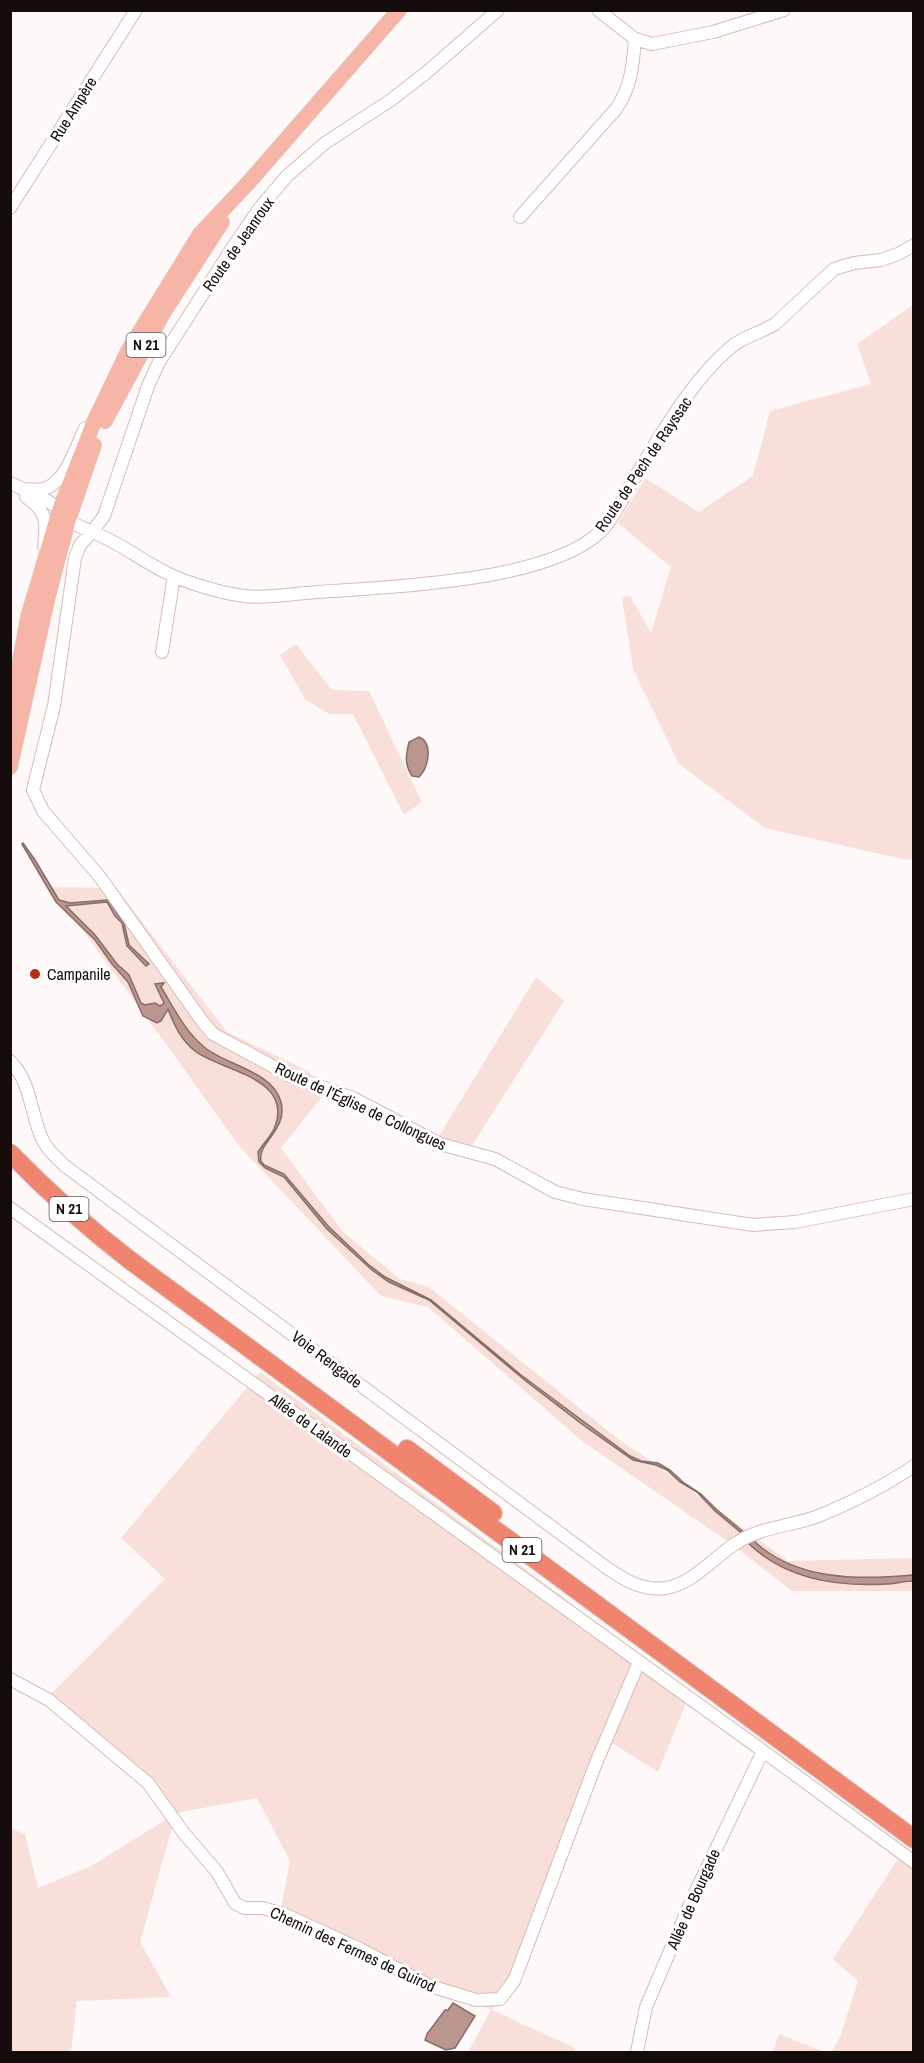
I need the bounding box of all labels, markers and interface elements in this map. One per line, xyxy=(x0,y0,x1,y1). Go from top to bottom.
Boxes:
street label: Rue Ampère xyxy=(44,72,102,146)
street label: Route de Jeanroux xyxy=(197,192,279,296)
road number: N 21 xyxy=(126,333,166,357)
street label: Route de Pech de Rayssac xyxy=(589,392,697,536)
place label: Campanile xyxy=(47,963,110,985)
marker: Campanile xyxy=(28,967,42,981)
street label: Route de l’Église de Collongues xyxy=(272,1057,450,1155)
road number: N 21 xyxy=(50,1197,88,1221)
street label: Voie Rengade xyxy=(287,1325,367,1393)
street label: Allée de Lalande xyxy=(264,1387,357,1463)
road number: N 21 xyxy=(502,1538,542,1562)
street label: Allée de Bourgade xyxy=(661,1845,725,1954)
street label: Chemin des Fermes de Guirod xyxy=(267,1901,439,1997)

